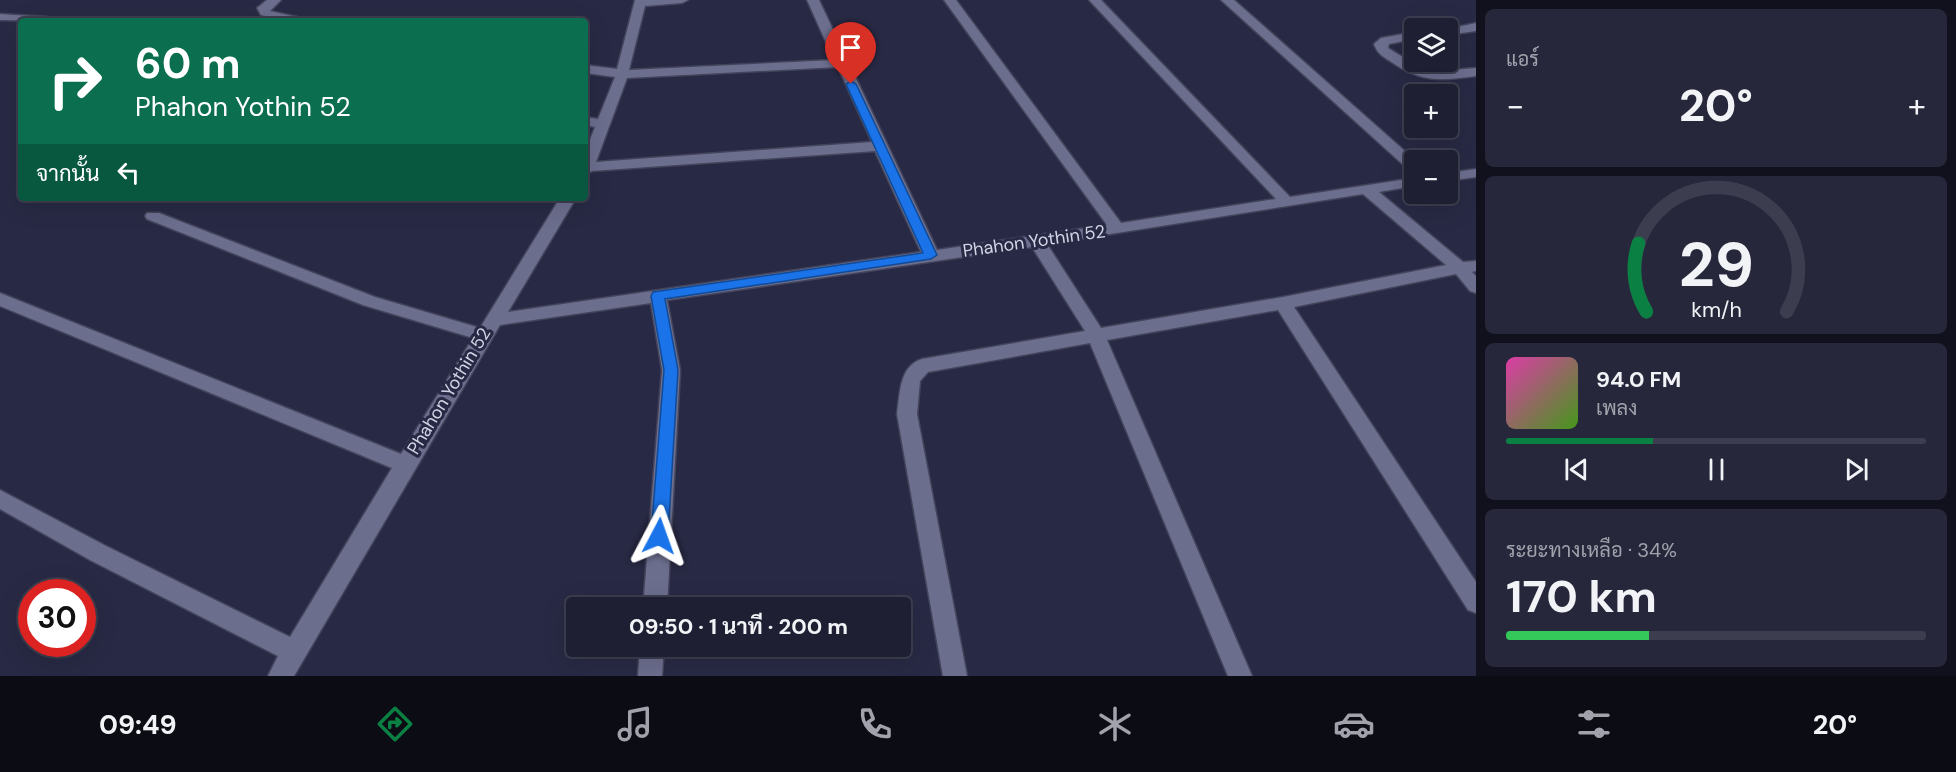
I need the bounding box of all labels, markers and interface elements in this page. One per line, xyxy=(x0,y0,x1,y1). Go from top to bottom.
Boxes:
map controls xyxy=(1404,18,1458,204)
button: layers xyxy=(1404,18,1458,72)
pin xyxy=(825,22,876,84)
icon: arrive xyxy=(834,31,867,64)
text: 60 m xyxy=(135,36,241,91)
icon: right xyxy=(36,42,114,120)
text: แอร์ xyxy=(1506,46,1539,72)
text: 20° xyxy=(1679,76,1753,135)
button: + xyxy=(1404,84,1458,138)
text: − xyxy=(1506,84,1524,127)
text: + xyxy=(1908,84,1926,127)
text: Phahon Yothin 52 xyxy=(135,89,351,124)
button: − xyxy=(1404,150,1458,204)
icon: left xyxy=(112,156,145,189)
text: จากนั้น xyxy=(36,159,100,188)
street label: Phahon Yothin 52 xyxy=(961,219,1107,263)
text: 29 xyxy=(1678,224,1754,305)
text: km/h xyxy=(1691,296,1741,324)
street label: Phahon Yothin 52 xyxy=(402,323,496,459)
text: 94.0 FM xyxy=(1596,365,1681,394)
text: เพลง xyxy=(1596,395,1637,421)
icon: previous xyxy=(1560,453,1593,486)
icon: pause xyxy=(1700,453,1733,486)
icon: next xyxy=(1840,453,1873,486)
position arrow xyxy=(627,504,691,568)
text: ระยะทางเหลือ · 34% xyxy=(1506,537,1677,563)
text: 170 km xyxy=(1506,567,1657,626)
speed limit sign: 30 xyxy=(18,579,96,657)
text: 09:50 · 1 นาที · 200 m xyxy=(629,612,848,641)
icon: directions xyxy=(374,703,416,745)
icon: music xyxy=(614,703,656,745)
icon: phone xyxy=(854,703,896,745)
icon: climate xyxy=(1094,703,1136,745)
icon: car xyxy=(1333,703,1375,745)
icon: filters xyxy=(1573,703,1615,745)
text: 09:49 xyxy=(99,707,177,742)
text: 20° xyxy=(1813,707,1857,742)

